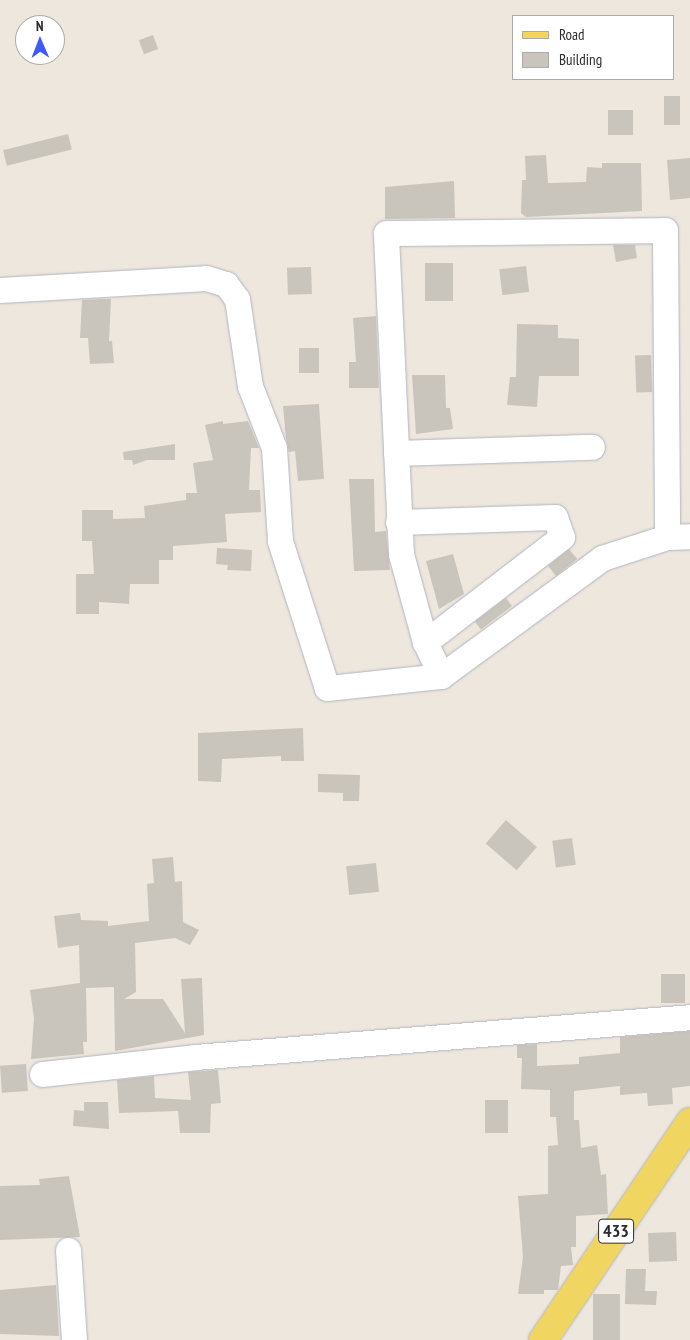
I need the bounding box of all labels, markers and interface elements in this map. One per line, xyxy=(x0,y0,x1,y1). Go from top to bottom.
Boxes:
north arrow xyxy=(15,15,65,65)
legend xyxy=(512,15,675,80)
text: N xyxy=(36,17,44,35)
text: Road xyxy=(559,25,585,44)
text: Building xyxy=(559,50,602,69)
road number: 433 xyxy=(597,1216,635,1246)

